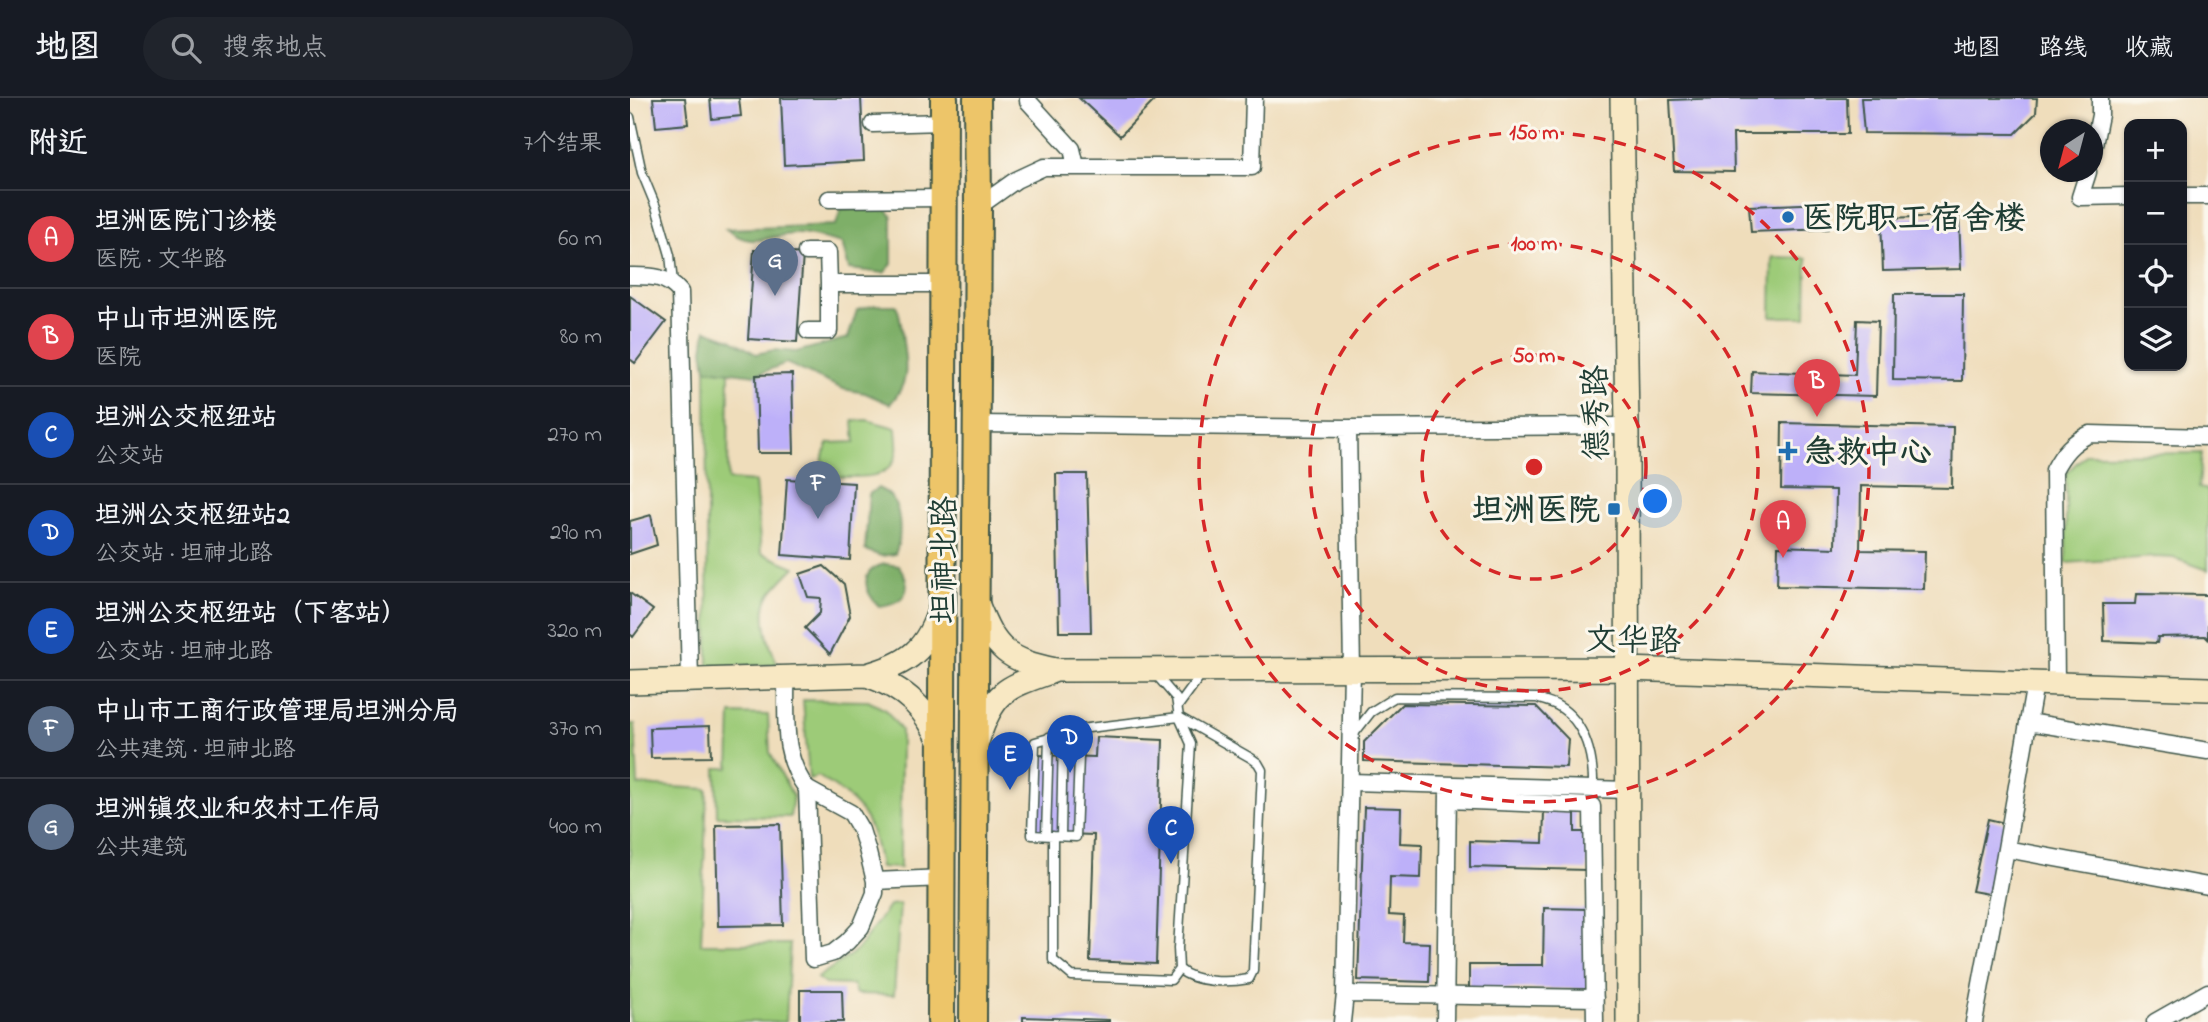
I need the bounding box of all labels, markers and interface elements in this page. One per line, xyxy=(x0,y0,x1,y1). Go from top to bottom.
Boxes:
search box xyxy=(143,17,633,80)
text: 地图 xyxy=(35,25,101,73)
icon: search xyxy=(167,29,205,67)
text: 搜索地点 xyxy=(223,30,327,68)
text: 地图 xyxy=(1953,32,2001,67)
text: 路线 xyxy=(2039,32,2087,67)
text: 收藏 xyxy=(2125,32,2173,67)
text: 150 m xyxy=(1509,119,1559,149)
north arrow xyxy=(2040,119,2103,182)
map controls xyxy=(2124,119,2187,371)
button: + xyxy=(2124,119,2187,182)
text: 附近 xyxy=(28,123,88,167)
text: 7个结果 xyxy=(524,128,602,161)
button: − xyxy=(2124,182,2187,245)
place label: 医院职工宿舍楼 xyxy=(1802,197,2026,244)
text: 坦洲医院门诊楼 xyxy=(95,204,277,242)
marker: 医院职工宿舍楼 xyxy=(1780,209,1796,225)
text: A xyxy=(44,223,58,256)
text: 60 m xyxy=(558,223,602,256)
text: 100 m xyxy=(1511,230,1557,260)
pin: G xyxy=(752,238,798,296)
text: 医院 · 文华路 xyxy=(95,244,226,277)
button: locate xyxy=(2124,245,2187,308)
text: 中山市坦洲医院 xyxy=(95,302,277,340)
button: layers xyxy=(2124,308,2187,371)
text: B xyxy=(43,321,59,354)
text: 80 m xyxy=(560,321,602,354)
text: 医院 xyxy=(95,342,141,375)
text: 50 m xyxy=(1513,342,1555,372)
pin: B xyxy=(1794,359,1840,417)
street label: 德秀路 xyxy=(1574,365,1623,461)
text: 坦洲公交枢纽站 xyxy=(95,400,277,438)
text: C xyxy=(45,419,57,452)
text: 270 m xyxy=(548,419,602,452)
place label: 急救中心 xyxy=(1804,431,1932,478)
text: 公交站 xyxy=(95,440,164,473)
marker: 急救中心 xyxy=(1778,441,1798,461)
centre of rings xyxy=(1522,455,1546,479)
pin: F xyxy=(795,461,841,519)
your location xyxy=(1638,484,1672,518)
place label: 坦洲医院 xyxy=(1472,489,1600,536)
street label: 坦神北路 xyxy=(923,496,970,624)
text: 坦洲公交枢纽站2 xyxy=(95,498,290,536)
pin: A xyxy=(1760,500,1806,558)
marker: 坦洲医院 xyxy=(1606,501,1622,517)
text: D xyxy=(43,517,59,550)
text: 290 m xyxy=(550,517,602,550)
text: 公交站 · 坦神北路 xyxy=(95,538,272,571)
text: 坦洲公交枢纽站（下客站） xyxy=(95,596,407,634)
text: E xyxy=(44,615,58,648)
text: 320 m xyxy=(548,615,602,648)
street label: 文华路 xyxy=(1585,618,1681,667)
text: 公交站 · 坦神北路 xyxy=(95,636,272,669)
text: 中山市工商行政管理局坦洲分局 xyxy=(95,694,459,732)
text: F xyxy=(44,713,58,746)
text: 370 m xyxy=(549,713,602,746)
pin: D xyxy=(1047,715,1093,773)
pin: E xyxy=(987,732,1033,790)
text: 公共建筑 · 坦神北路 xyxy=(95,734,295,767)
text: 坦洲镇农业和农村工作局 xyxy=(95,792,381,830)
pin: C xyxy=(1148,806,1194,864)
text: G xyxy=(44,811,58,844)
text: 400 m xyxy=(549,811,602,844)
text: 公共建筑 xyxy=(95,832,187,865)

